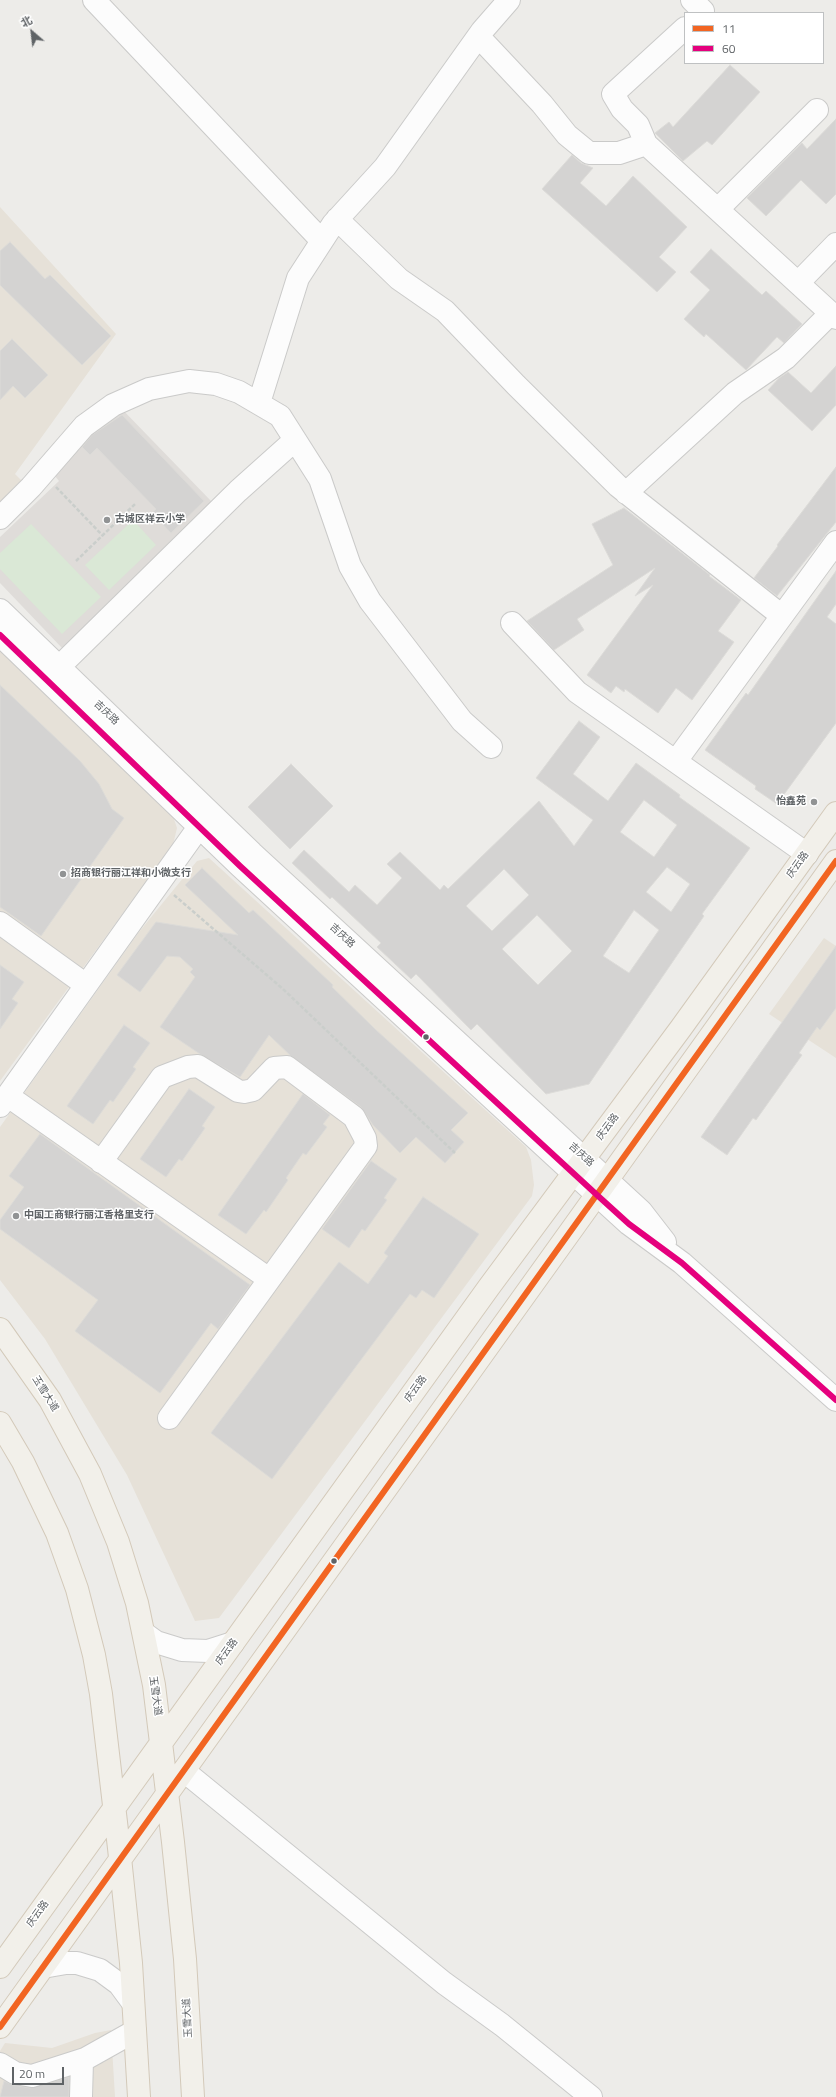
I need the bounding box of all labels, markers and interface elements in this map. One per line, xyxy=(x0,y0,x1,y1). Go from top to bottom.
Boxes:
north arrow xyxy=(12,12,52,52)
text: 北 xyxy=(18,12,35,31)
legend xyxy=(684,12,824,64)
text: 11 xyxy=(722,19,735,38)
text: 60 xyxy=(722,39,735,58)
place label: 古城区祥云小学 xyxy=(115,514,185,526)
marker: 古城区祥云小学 xyxy=(102,515,112,525)
street label: 吉庆路 xyxy=(91,698,121,728)
place label: 怡鑫苑 xyxy=(776,796,806,808)
marker: 怡鑫苑 xyxy=(809,797,819,807)
street label: 庆云路 xyxy=(784,849,812,881)
place label: 招商银行丽江祥和小微支行 xyxy=(71,868,191,880)
marker: 招商银行丽江祥和小微支行 xyxy=(58,869,68,879)
street label: 吉庆路 xyxy=(327,921,357,951)
unlabelled marker xyxy=(421,1032,431,1042)
street label: 庆云路 xyxy=(594,1111,622,1143)
street label: 吉庆路 xyxy=(566,1141,596,1169)
place label: 中国工商银行丽江香格里支行 xyxy=(24,1210,154,1222)
marker: 中国工商银行丽江香格里支行 xyxy=(11,1211,21,1221)
street label: 庆云路 xyxy=(402,1373,430,1405)
street label: 玉雪大道 xyxy=(29,1374,61,1414)
unlabelled marker xyxy=(329,1556,339,1566)
street label: 庆云路 xyxy=(213,1636,241,1668)
street label: 玉雪大道 xyxy=(146,1675,164,1717)
street label: 庆云路 xyxy=(24,1898,52,1930)
street label: 玉雪大道 xyxy=(181,1998,195,2038)
scale bar xyxy=(14,2059,66,2085)
text: 20 m xyxy=(19,2064,45,2083)

